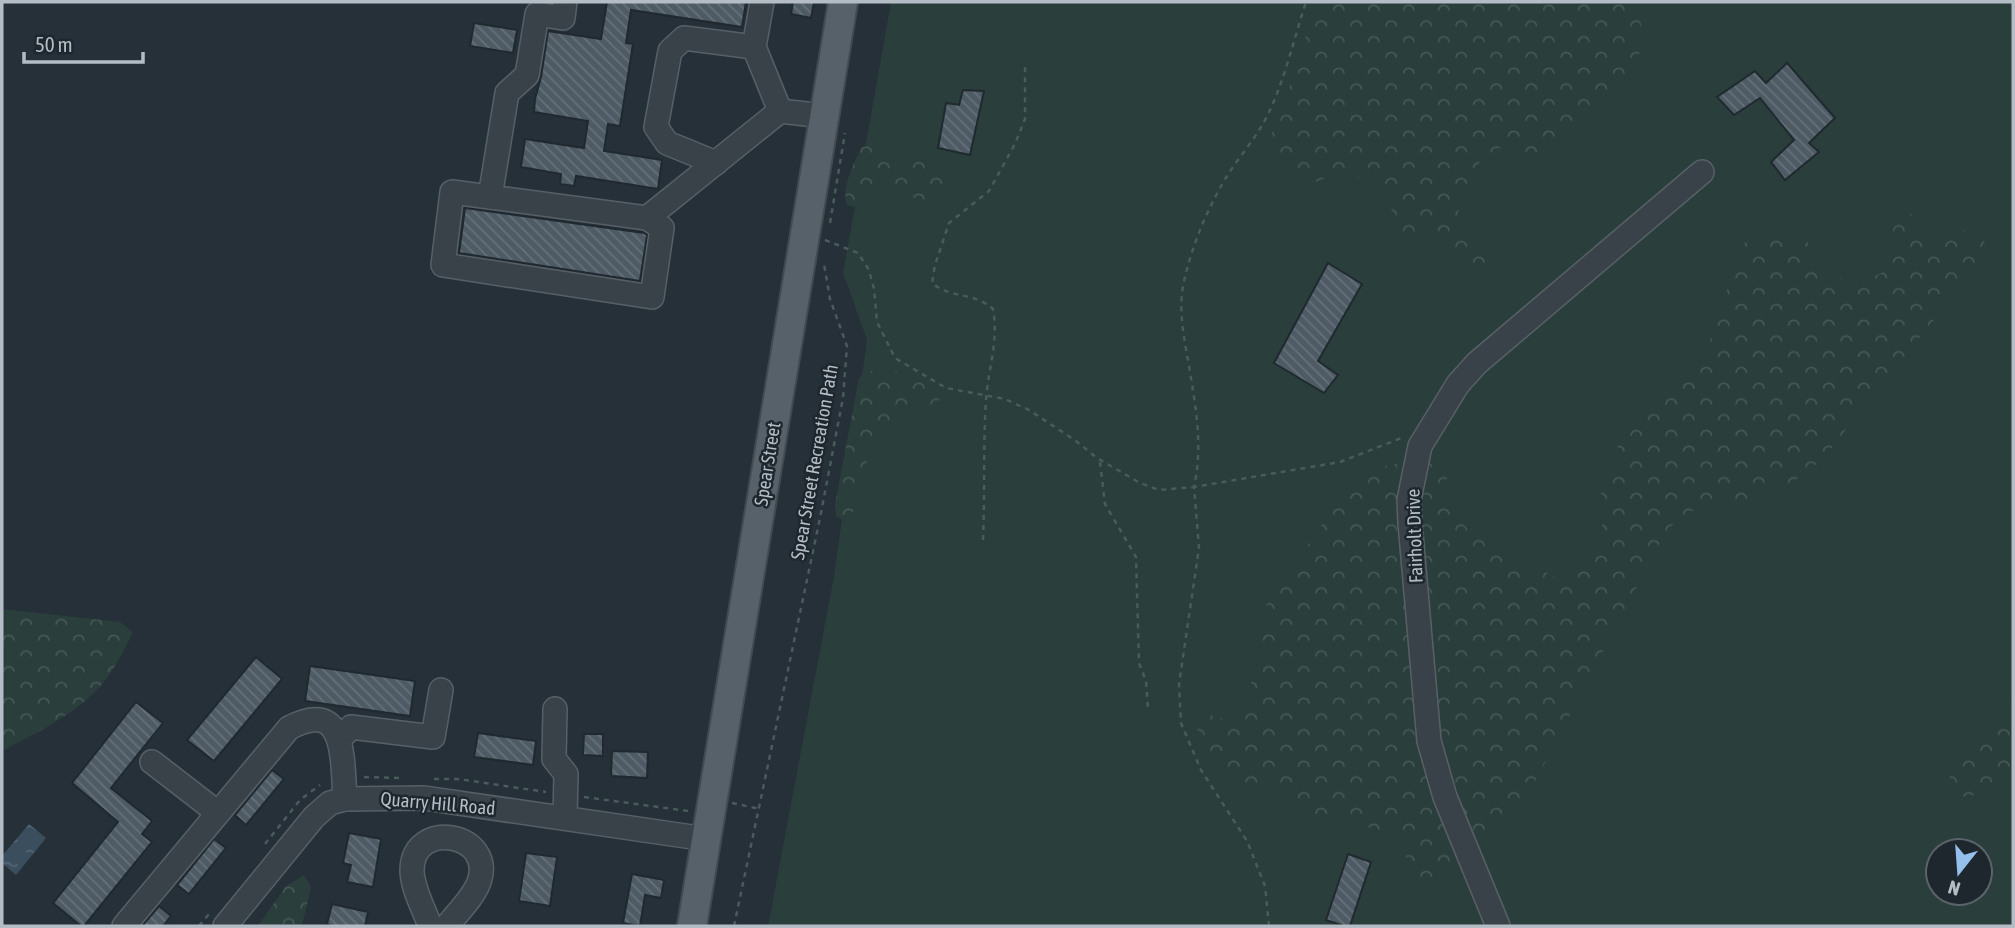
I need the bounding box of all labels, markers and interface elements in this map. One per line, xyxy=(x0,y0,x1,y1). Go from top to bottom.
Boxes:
scale bar xyxy=(24,21,144,65)
text: 50 m xyxy=(35,32,73,56)
street label: Spear Street Recreation Path xyxy=(786,363,842,561)
street label: Spear Street xyxy=(750,421,784,507)
street label: Fairholt Drive xyxy=(1401,489,1427,583)
street label: Quarry Hill Road xyxy=(380,787,496,819)
north arrow xyxy=(1924,837,1994,907)
text: N xyxy=(1945,876,1963,900)

